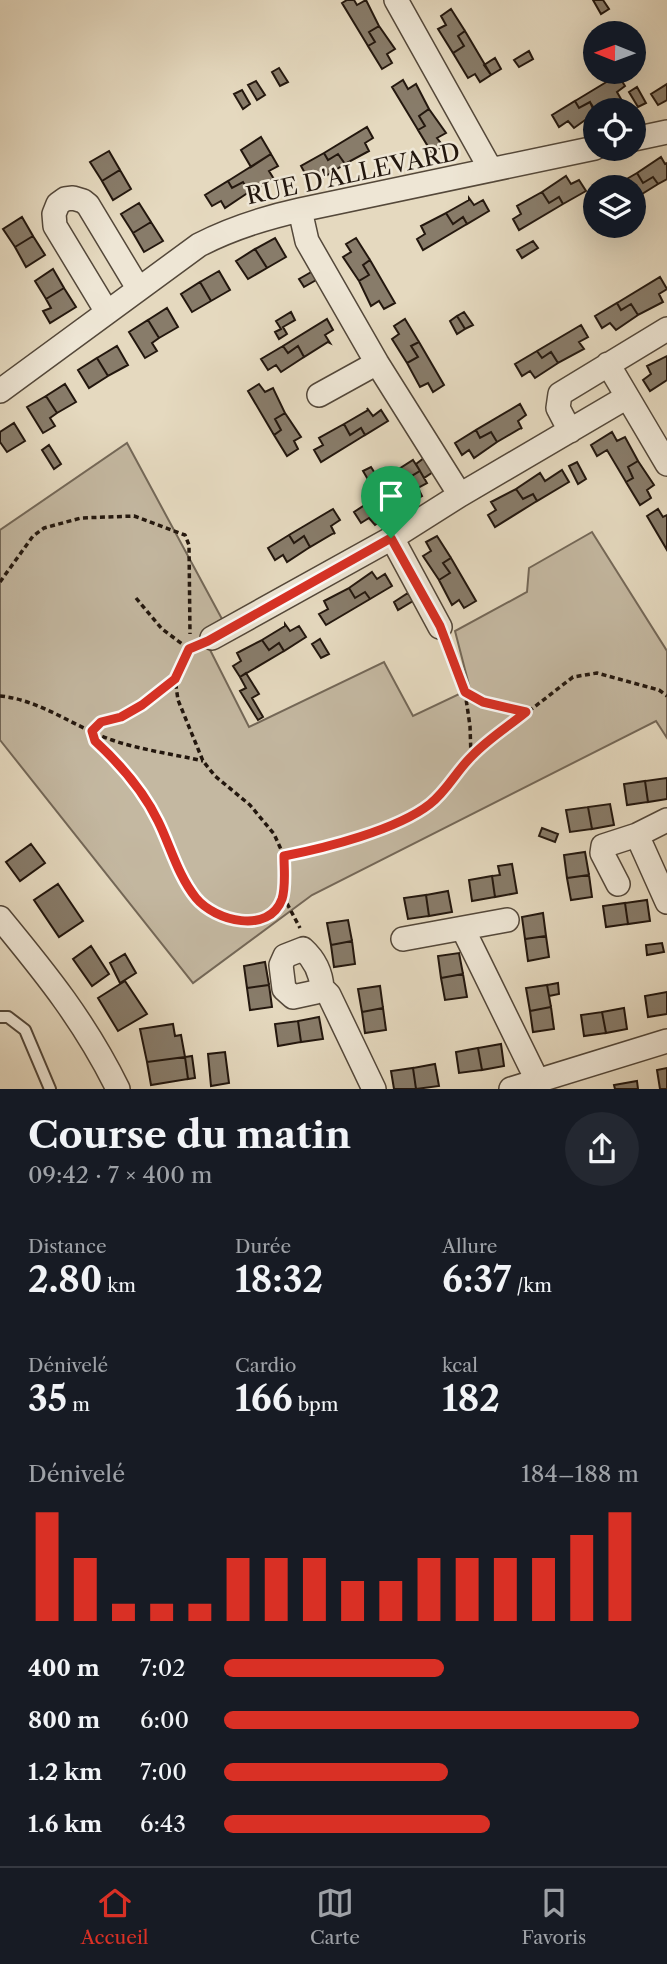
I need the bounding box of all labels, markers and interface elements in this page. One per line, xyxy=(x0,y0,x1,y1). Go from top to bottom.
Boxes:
north arrow xyxy=(583,21,646,84)
map controls xyxy=(583,21,646,238)
button: locate xyxy=(583,98,646,161)
street label: RUE D'ALLEVARD xyxy=(243,137,462,210)
button: layers xyxy=(583,175,646,238)
pin xyxy=(361,466,421,538)
icon: arrive xyxy=(372,477,410,515)
text: Course du matin xyxy=(28,1111,351,1158)
button: share xyxy=(565,1112,639,1186)
text: 09:42 · 7 × 400 m xyxy=(28,1161,213,1189)
text: Distance xyxy=(28,1235,107,1258)
text: Durée xyxy=(235,1235,291,1258)
text: Allure xyxy=(442,1235,497,1258)
text: 2.80 xyxy=(28,1258,102,1301)
text: 18:32 xyxy=(235,1258,323,1301)
text: 6:37 xyxy=(442,1258,511,1301)
text: km xyxy=(102,1274,136,1297)
text: /km xyxy=(511,1274,552,1297)
text: Dénivelé xyxy=(28,1354,108,1377)
text: Cardio xyxy=(235,1354,296,1377)
text: kcal xyxy=(442,1354,478,1377)
text: 35 xyxy=(28,1377,67,1420)
text: 166 xyxy=(235,1377,293,1420)
text: 182 xyxy=(442,1377,500,1420)
text: m xyxy=(67,1393,90,1416)
text: bpm xyxy=(293,1393,339,1416)
text: Dénivelé xyxy=(28,1460,125,1488)
text: 184–188 m xyxy=(521,1460,639,1488)
text: 400 m xyxy=(28,1654,100,1682)
text: 7:02 xyxy=(140,1654,186,1682)
text: 800 m xyxy=(28,1706,100,1734)
text: 6:00 xyxy=(140,1706,189,1734)
text: 1.2 km xyxy=(28,1758,102,1786)
text: 7:00 xyxy=(140,1758,187,1786)
text: 1.6 km xyxy=(28,1810,102,1838)
text: 6:43 xyxy=(140,1810,186,1838)
tab: Accueil xyxy=(81,1884,148,1949)
tab: Carte xyxy=(310,1884,360,1949)
tab: Favoris xyxy=(522,1884,586,1949)

